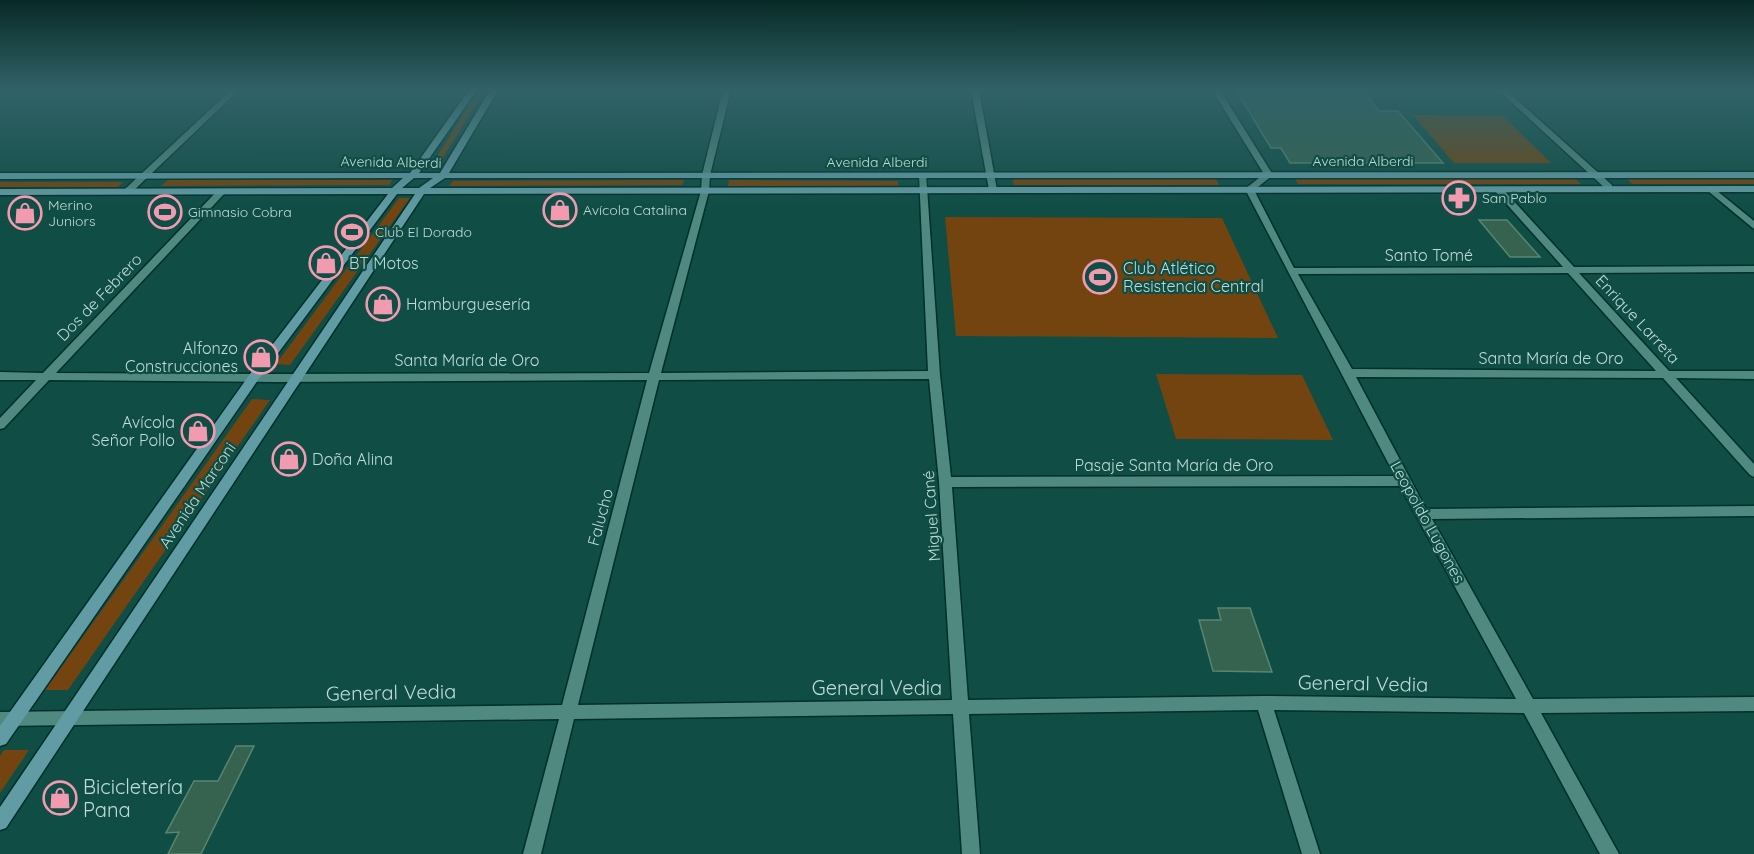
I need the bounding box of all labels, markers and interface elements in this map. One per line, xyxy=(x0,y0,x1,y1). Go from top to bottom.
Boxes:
street label: Avenida Alberdi xyxy=(340,152,442,172)
street label: Avenida Alberdi xyxy=(1312,152,1414,170)
street label: Avenida Alberdi xyxy=(826,153,928,171)
pharmacy icon: San Pablo xyxy=(1441,180,1477,216)
place label: San Pablo xyxy=(1482,189,1547,207)
shop icon: Avícola Catalina xyxy=(542,192,578,228)
sports icon: Gimnasio Cobra xyxy=(147,194,183,230)
shop icon: Merino Juniors xyxy=(7,195,43,231)
place label: Merino Juniors xyxy=(48,196,95,230)
place label: Avícola Catalina xyxy=(583,201,687,219)
place label: Gimnasio Cobra xyxy=(188,203,292,221)
sports icon: Club El Dorado xyxy=(334,214,370,250)
place label: Club El Dorado xyxy=(375,223,472,241)
shop icon: BT Motos xyxy=(308,245,344,281)
street label: Santo Tomé xyxy=(1385,245,1473,265)
street label: Dos de Febrero xyxy=(52,249,146,345)
place label: BT Motos xyxy=(349,253,419,273)
place label: Club Atlético Resistencia Central xyxy=(1123,258,1264,296)
sports icon: Club Atlético Resistencia Central xyxy=(1082,259,1118,295)
street label: Enrique Larreta xyxy=(1592,270,1684,368)
shop icon: Hamburguesería xyxy=(365,286,401,322)
place label: Hamburguesería xyxy=(406,294,530,314)
place label: Alfonzo Construcciones xyxy=(125,338,238,376)
shop icon: Alfonzo Construcciones xyxy=(243,339,279,375)
street label: Santa María de Oro xyxy=(1479,348,1623,368)
street label: Santa María de Oro xyxy=(395,350,539,370)
place label: Avícola Señor Pollo xyxy=(92,412,175,450)
shop icon: Avícola Señor Pollo xyxy=(180,413,216,449)
street label: Avenida Marconi xyxy=(154,438,240,552)
shop icon: Doña Alina xyxy=(271,441,307,477)
place label: Doña Alina xyxy=(312,449,393,469)
street label: Pasaje Santa María de Oro xyxy=(1074,455,1274,475)
street label: Leopoldo Lugones xyxy=(1386,458,1470,586)
street label: Miguel Cané xyxy=(918,470,944,562)
street label: Falucho xyxy=(583,486,617,548)
street label: General Vedia xyxy=(1298,669,1428,697)
street label: General Vedia xyxy=(812,675,942,700)
street label: General Vedia xyxy=(326,678,456,706)
place label: Bicicletería Pana xyxy=(83,774,183,822)
shop icon: Bicicletería Pana xyxy=(42,780,78,816)

